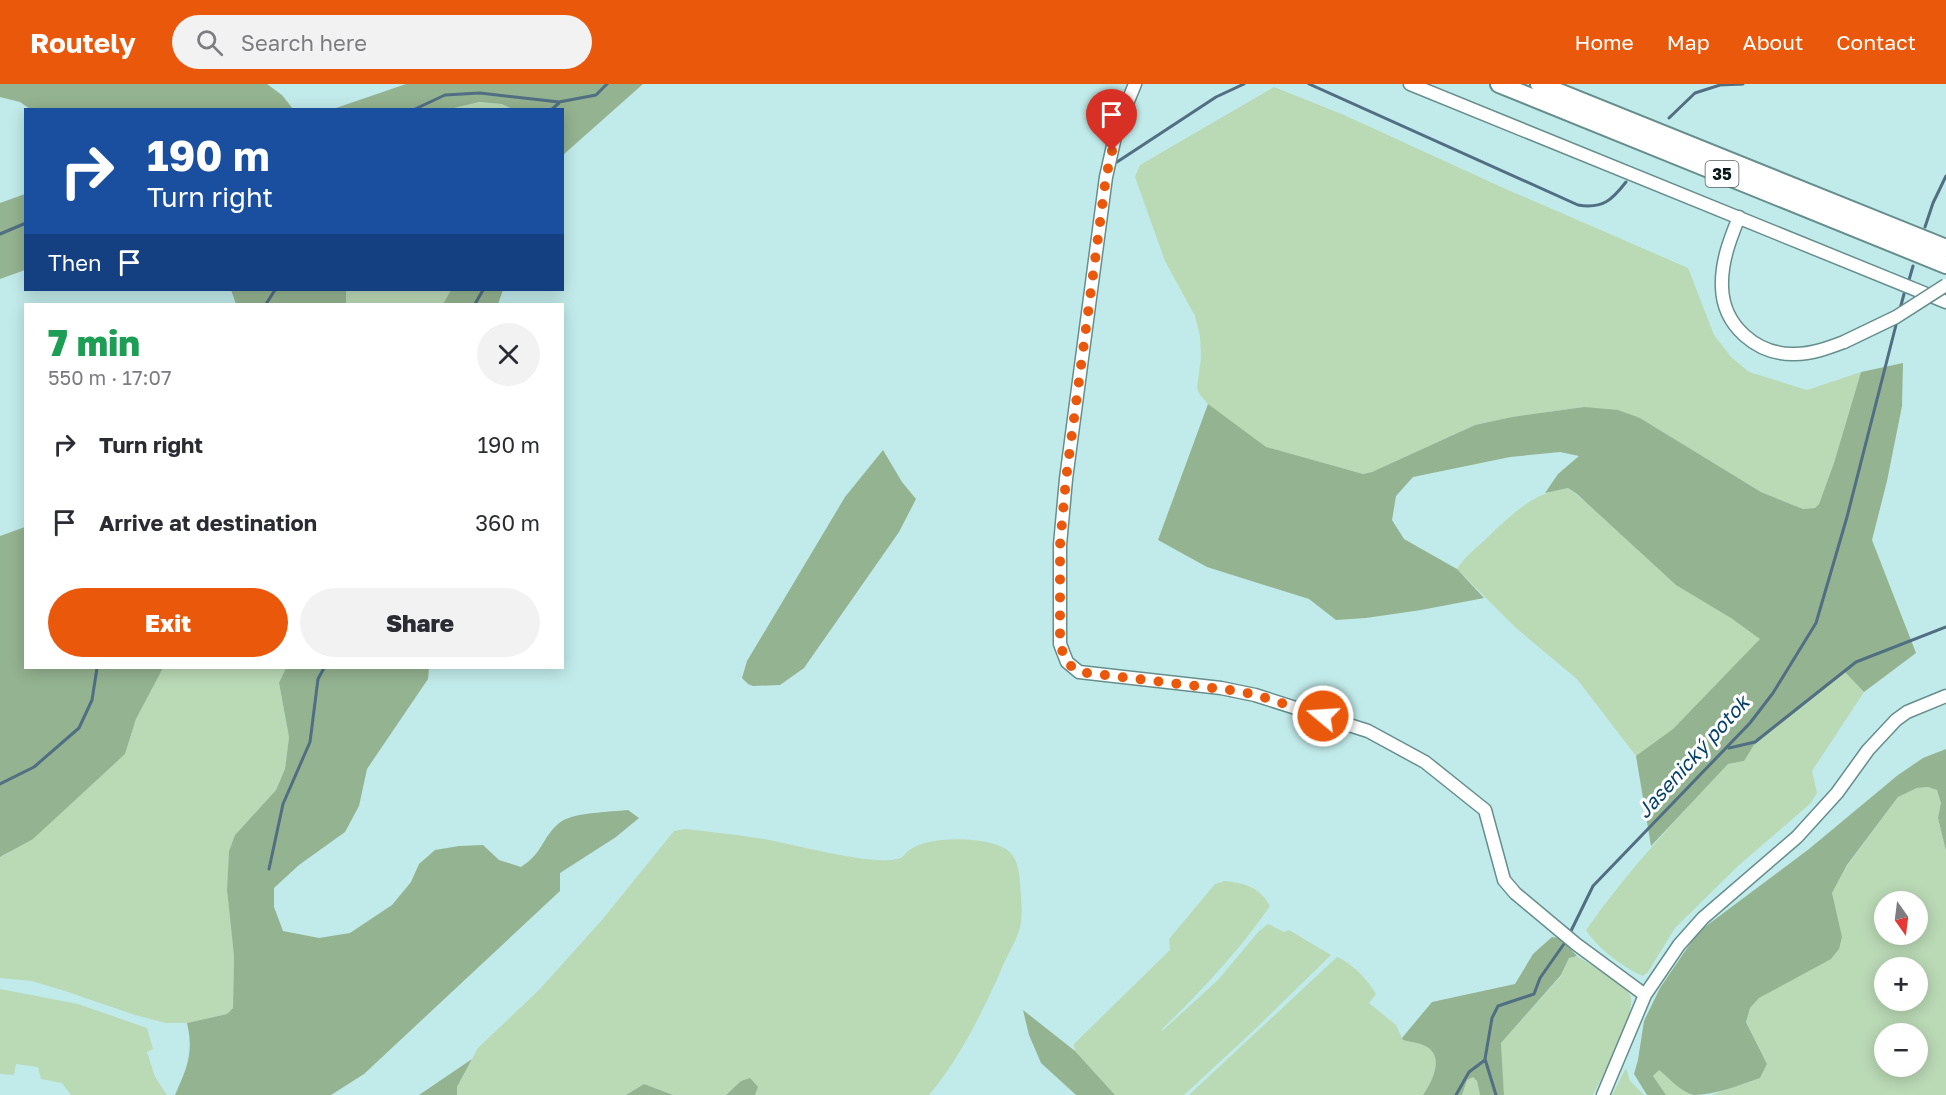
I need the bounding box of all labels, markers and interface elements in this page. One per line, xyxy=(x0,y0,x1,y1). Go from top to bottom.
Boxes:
search box xyxy=(172,15,592,69)
text: Routely xyxy=(30,26,136,59)
icon: search xyxy=(193,26,226,59)
text: Search here xyxy=(241,29,367,56)
text: Home xyxy=(1574,29,1634,55)
text: Map xyxy=(1667,29,1710,55)
text: About xyxy=(1743,29,1803,55)
text: Contact xyxy=(1836,29,1916,55)
pin xyxy=(1086,89,1137,151)
icon: arrive xyxy=(1095,98,1128,131)
text: 190 m xyxy=(147,130,270,180)
icon: right xyxy=(48,132,126,210)
road number: 35 xyxy=(1706,161,1738,187)
text: Turn right xyxy=(147,181,273,213)
icon: arrive xyxy=(113,246,146,279)
text: Then xyxy=(48,249,101,276)
text: 7 min xyxy=(48,321,140,364)
button: close xyxy=(477,323,540,386)
text: 550 m · 17:07 xyxy=(48,365,172,389)
icon: right xyxy=(48,428,81,461)
text: Turn right xyxy=(99,431,203,458)
text: 190 m xyxy=(477,431,540,458)
icon: arrive xyxy=(48,506,81,539)
text: Arrive at destination xyxy=(99,509,317,536)
text: 360 m xyxy=(475,509,540,536)
button: Exit xyxy=(48,588,288,657)
button: Share xyxy=(300,588,540,657)
position arrow xyxy=(1291,684,1355,748)
water label: Jasenický potok xyxy=(1631,688,1756,823)
north arrow xyxy=(1874,891,1928,945)
map controls xyxy=(1874,891,1928,1077)
button: + xyxy=(1874,957,1928,1011)
button: − xyxy=(1874,1023,1928,1077)

